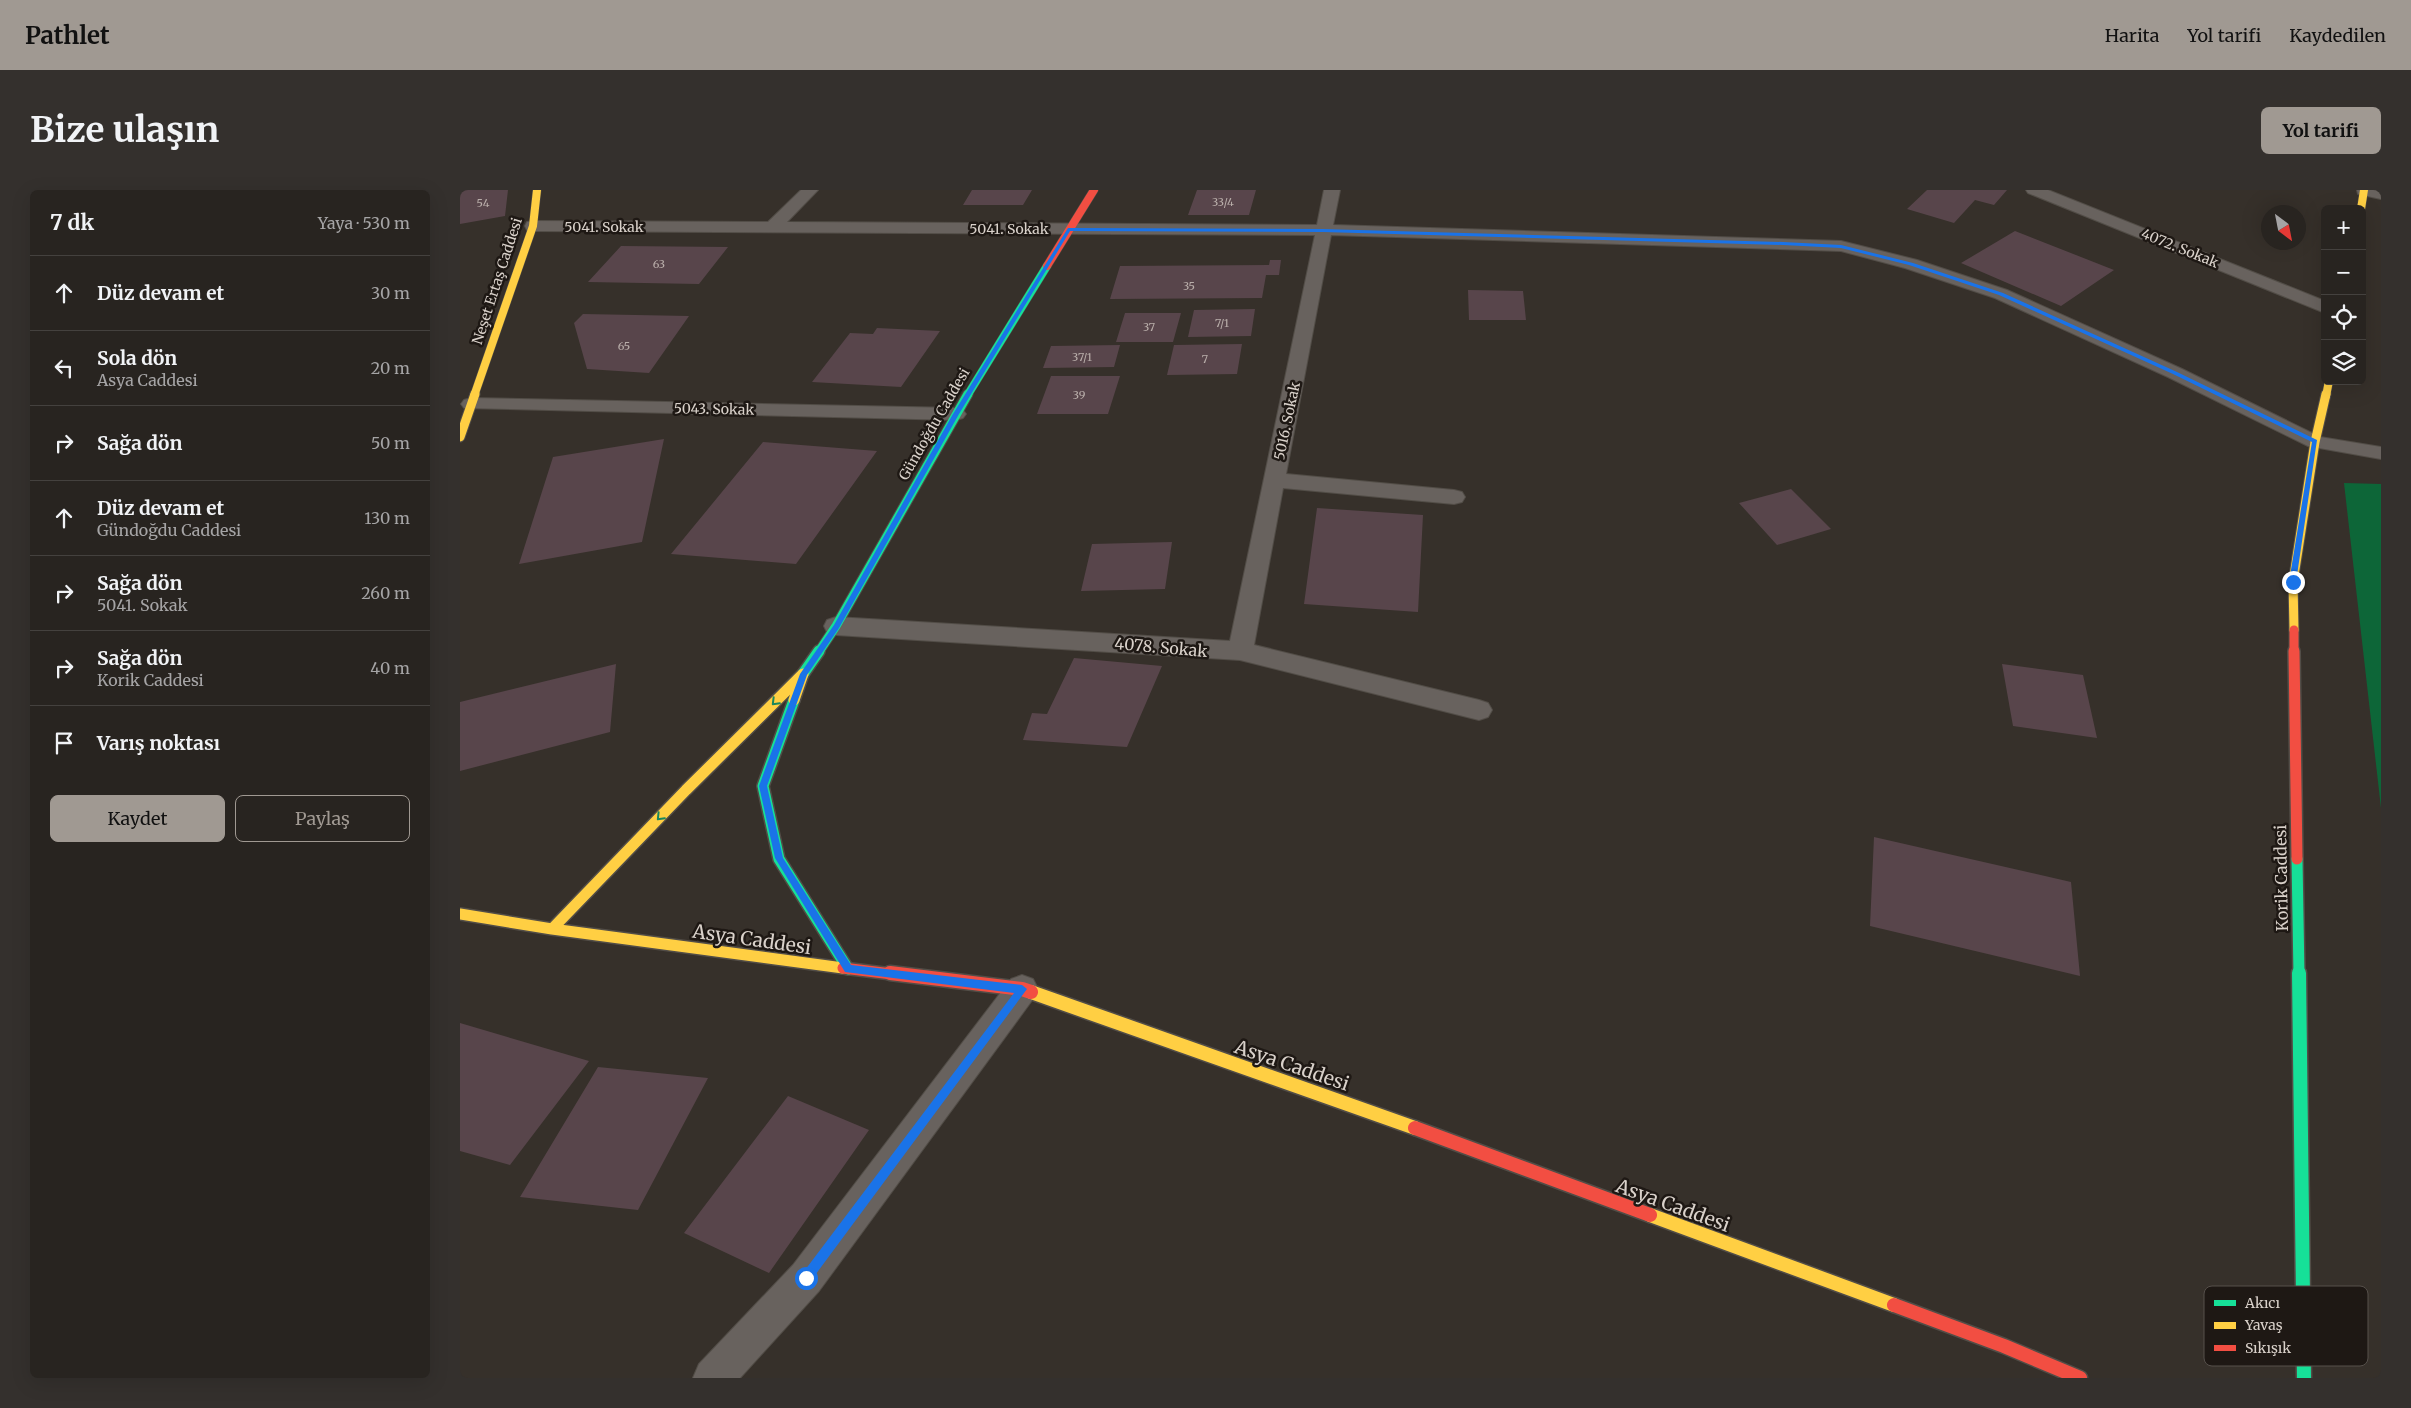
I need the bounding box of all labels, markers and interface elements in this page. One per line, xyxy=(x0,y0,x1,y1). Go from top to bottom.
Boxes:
text: Pathlet xyxy=(25,20,110,51)
text: Harita xyxy=(2105,24,2159,47)
text: Yol tarifi xyxy=(2187,24,2261,47)
text: Kaydedilen xyxy=(2289,24,2386,47)
button: Yol tarifi xyxy=(2261,107,2381,154)
text: Bize ulaşın xyxy=(30,108,219,152)
house number: 33/4 xyxy=(1212,195,1234,209)
house number: 54 xyxy=(477,196,490,210)
north arrow xyxy=(2261,205,2306,250)
map controls xyxy=(2321,205,2366,385)
button: + xyxy=(2321,205,2366,250)
text: 7 dk xyxy=(50,209,94,236)
text: Yaya · 530 m xyxy=(318,213,410,233)
street label: Neşet Ertaş Caddesi xyxy=(468,215,526,347)
street label: 5041. Sokak xyxy=(564,218,644,236)
street label: 5041. Sokak xyxy=(969,220,1049,238)
street label: 4072. Sokak xyxy=(2139,224,2221,272)
button: − xyxy=(2321,250,2366,295)
house number: 63 xyxy=(653,257,665,271)
icon: ahead xyxy=(50,279,78,307)
house number: 35 xyxy=(1183,279,1195,293)
text: Düz devam et xyxy=(97,281,224,305)
text: 30 m xyxy=(371,283,410,303)
button: locate xyxy=(2321,295,2366,340)
house number: 7/1 xyxy=(1215,316,1229,330)
house number: 37 xyxy=(1143,320,1155,334)
house number: 65 xyxy=(618,339,630,353)
button: layers xyxy=(2321,340,2366,385)
text: Sola dön xyxy=(97,346,177,370)
house number: 37/1 xyxy=(1072,350,1092,364)
house number: 7 xyxy=(1202,352,1208,366)
icon: left xyxy=(50,354,78,382)
text: 20 m xyxy=(371,358,410,378)
street label: Gündoğdu Caddesi xyxy=(895,364,974,483)
text: Asya Caddesi xyxy=(97,370,198,390)
street label: 5016. Sokak xyxy=(1270,380,1304,462)
house number: 39 xyxy=(1073,388,1086,402)
street label: 5043. Sokak xyxy=(674,399,754,419)
icon: right xyxy=(50,429,78,457)
text: Sağa dön xyxy=(97,431,182,455)
text: 50 m xyxy=(371,433,410,453)
text: Düz devam et xyxy=(97,496,224,520)
icon: ahead xyxy=(50,504,78,532)
text: 130 m xyxy=(364,508,410,528)
text: Gündoğdu Caddesi xyxy=(97,520,241,540)
text: Sağa dön xyxy=(97,571,182,595)
route end xyxy=(2282,571,2305,594)
icon: right xyxy=(50,579,78,607)
text: 260 m xyxy=(361,583,410,603)
text: 5041. Sokak xyxy=(97,595,188,615)
street label: 4078. Sokak xyxy=(1114,633,1209,661)
text: Sağa dön xyxy=(97,646,182,670)
icon: right xyxy=(50,654,78,682)
text: 40 m xyxy=(370,658,410,678)
text: Korik Caddesi xyxy=(97,670,204,690)
one-way arrow xyxy=(772,696,781,705)
icon: arrive xyxy=(50,729,78,757)
text: Varış noktası xyxy=(97,731,220,755)
button: Kaydet xyxy=(50,795,225,842)
button: Paylaş xyxy=(235,795,410,842)
one-way arrow xyxy=(657,811,666,820)
street label: Korik Caddesi xyxy=(2270,824,2292,932)
street label: Asya Caddesi xyxy=(690,919,813,959)
street label: Asya Caddesi xyxy=(1231,1034,1352,1096)
street label: Asya Caddesi xyxy=(1612,1173,1733,1237)
route start xyxy=(795,1267,818,1290)
legend xyxy=(2204,1286,2368,1366)
text: Akıcı xyxy=(2244,1294,2280,1312)
text: Yavaş xyxy=(2244,1316,2283,1334)
text: Sıkışık xyxy=(2245,1339,2291,1357)

